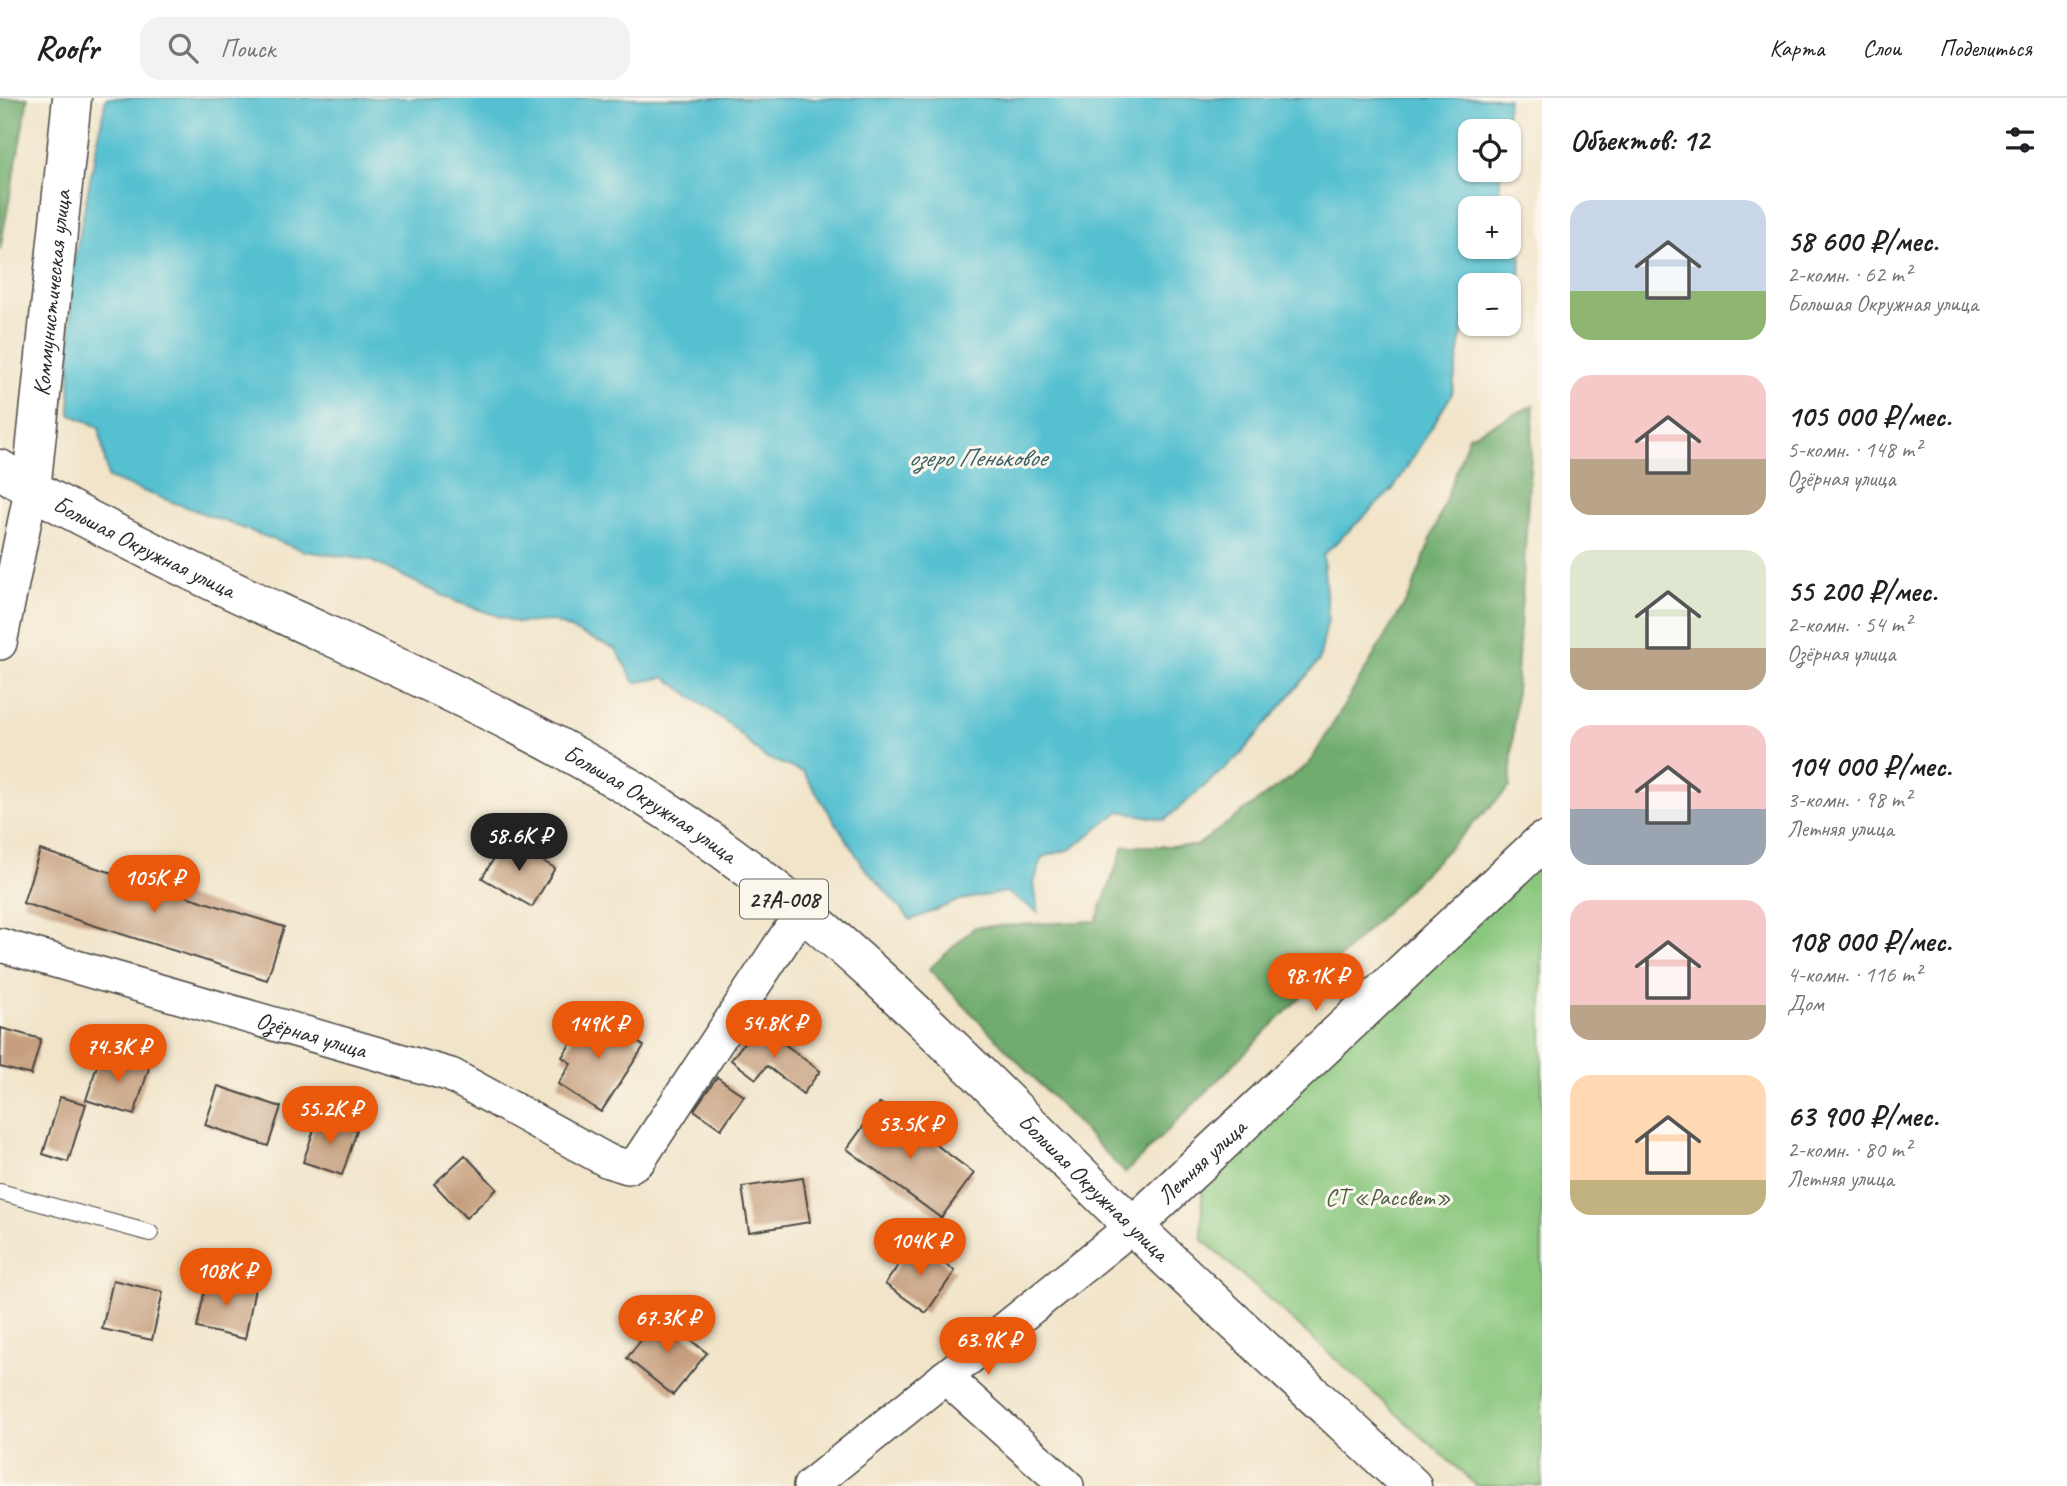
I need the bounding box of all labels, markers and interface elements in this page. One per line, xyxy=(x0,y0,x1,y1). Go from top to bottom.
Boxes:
search box xyxy=(140,17,630,80)
text: Roofr xyxy=(35,27,98,69)
icon: search xyxy=(164,29,202,67)
text: Поиск xyxy=(220,32,275,65)
text: Карта xyxy=(1770,33,1824,63)
text: Слои xyxy=(1862,33,1901,63)
text: Поделиться xyxy=(1939,33,2032,63)
map controls xyxy=(1458,119,1521,336)
button: locate xyxy=(1458,119,1521,182)
text: Объектов: 12 xyxy=(1570,121,1709,159)
icon: filters xyxy=(2001,121,2039,159)
street label: Коммунистическая улица xyxy=(26,187,77,397)
button: + xyxy=(1458,196,1521,259)
text: 58 600 ₽/мес. xyxy=(1787,222,1938,260)
icon: home xyxy=(1626,228,1710,312)
text: 2-комн. · 62 m² xyxy=(1787,260,1911,289)
button: − xyxy=(1458,273,1521,336)
text: Большая Окружная улица xyxy=(1787,289,1978,318)
text: 105 000 ₽/мес. xyxy=(1787,397,1951,435)
icon: home xyxy=(1626,403,1710,487)
text: 5-комн. · 148 m² xyxy=(1787,435,1921,464)
water label: озеро Пеньковое xyxy=(908,441,1050,474)
text: Озёрная улица xyxy=(1787,464,1895,493)
street label: Большая Окружная улица xyxy=(48,489,242,606)
text: 55 200 ₽/мес. xyxy=(1787,572,1937,610)
icon: home xyxy=(1626,578,1710,662)
text: 2-комн. · 54 m² xyxy=(1787,610,1911,639)
text: Озёрная улица xyxy=(1787,639,1895,668)
street label: Большая Окружная улица xyxy=(558,738,745,871)
text: 104 000 ₽/мес. xyxy=(1787,747,1952,785)
icon: home xyxy=(1626,753,1710,837)
text: 3-комн. · 98 m² xyxy=(1787,785,1911,814)
pin: 58.6K ₽ xyxy=(454,814,584,873)
text: Летняя улица xyxy=(1787,814,1894,843)
text: 58.6K ₽ xyxy=(487,821,551,850)
pin: 105K ₽ xyxy=(97,856,211,915)
text: 105K ₽ xyxy=(124,863,184,892)
road number: 27А-008 xyxy=(740,880,828,918)
text: 108 000 ₽/мес. xyxy=(1787,922,1952,960)
icon: home xyxy=(1626,928,1710,1012)
pin: 98.1K ₽ xyxy=(1251,954,1381,1013)
text: 4-комн. · 116 m² xyxy=(1787,960,1921,989)
text: 98.1K ₽ xyxy=(1284,961,1348,990)
text: Дом xyxy=(1787,989,1824,1018)
pin: 54.8K ₽ xyxy=(709,1000,839,1060)
pin: 149K ₽ xyxy=(541,1002,655,1061)
street label: Озёрная улица xyxy=(253,1005,371,1065)
text: 54.8K ₽ xyxy=(742,1008,806,1037)
text: 149K ₽ xyxy=(568,1009,628,1038)
pin: 74.3K ₽ xyxy=(53,1024,183,1084)
text: 74.3K ₽ xyxy=(86,1032,150,1061)
pin: 55.2K ₽ xyxy=(265,1086,395,1146)
text: 55.2K ₽ xyxy=(298,1094,362,1123)
text: 63 900 ₽/мес. xyxy=(1787,1097,1938,1135)
pin: 53.5K ₽ xyxy=(845,1102,975,1161)
icon: home xyxy=(1626,1103,1710,1187)
street label: Большая Окружная улица xyxy=(1012,1107,1177,1269)
text: 53.5K ₽ xyxy=(878,1109,942,1138)
street label: Летняя улица xyxy=(1151,1111,1254,1211)
text: 2-комн. · 80 m² xyxy=(1787,1135,1911,1164)
text: Летняя улица xyxy=(1787,1164,1894,1193)
park label: СТ «Рассвет» xyxy=(1325,1182,1451,1212)
pin: 104K ₽ xyxy=(863,1218,977,1278)
text: 104K ₽ xyxy=(890,1226,950,1255)
pin: 108K ₽ xyxy=(169,1248,283,1308)
text: 108K ₽ xyxy=(196,1256,256,1285)
pin: 67.3K ₽ xyxy=(602,1296,732,1355)
text: 67.3K ₽ xyxy=(634,1303,700,1332)
pin: 63.9K ₽ xyxy=(923,1318,1053,1377)
text: 63.9K ₽ xyxy=(956,1325,1020,1354)

